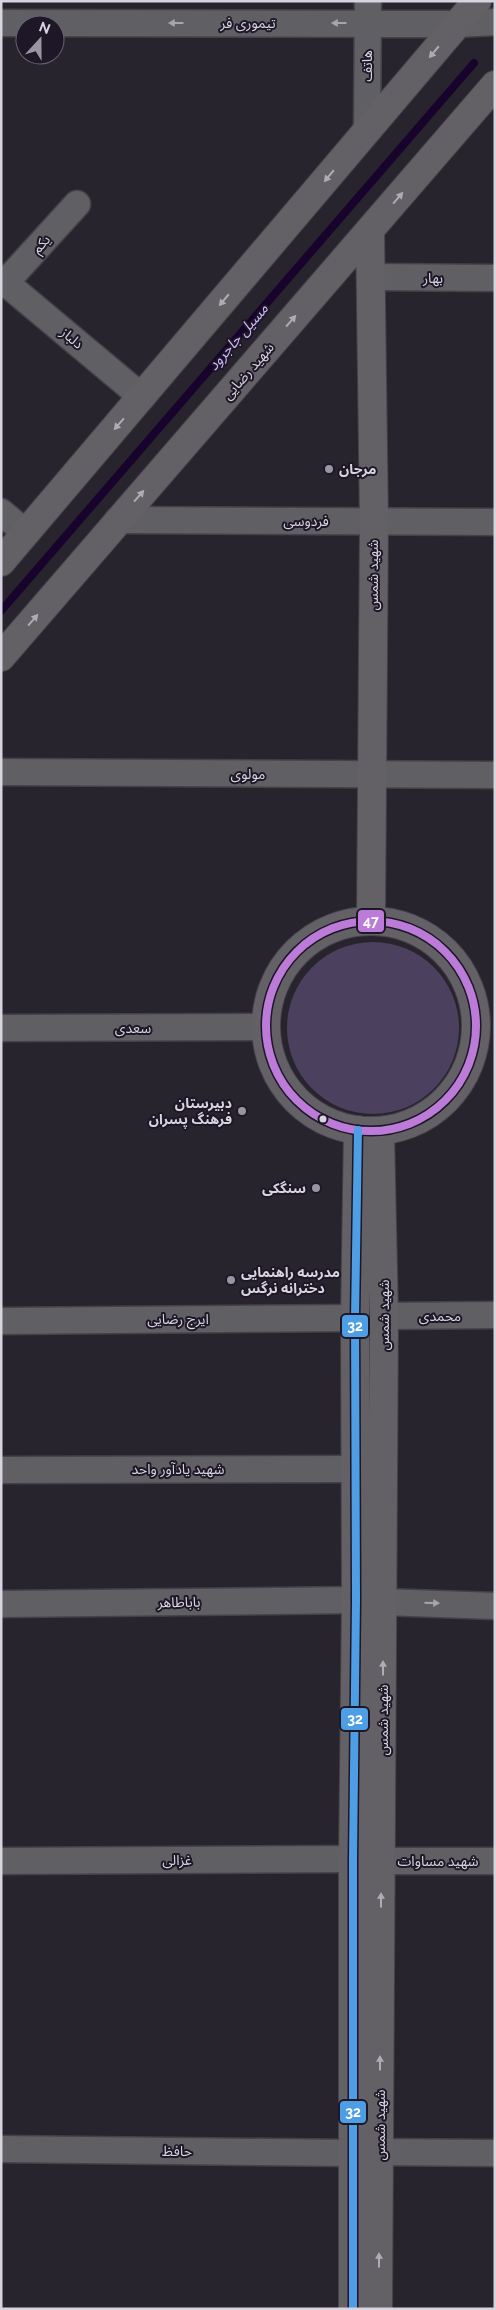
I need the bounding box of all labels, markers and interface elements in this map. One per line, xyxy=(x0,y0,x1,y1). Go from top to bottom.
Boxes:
north arrow xyxy=(15,15,65,65)
street label: تیموری فر xyxy=(219,15,276,32)
text: N xyxy=(37,18,53,37)
one-way arrow xyxy=(168,19,184,27)
one-way arrow xyxy=(330,19,346,27)
one-way arrow xyxy=(429,46,440,58)
street label: هاتف xyxy=(359,50,375,82)
one-way arrow xyxy=(324,170,335,183)
one-way arrow xyxy=(392,191,403,204)
street label: یکم xyxy=(29,232,56,258)
street label: بهار xyxy=(422,270,443,287)
one-way arrow xyxy=(219,294,230,307)
water label: مسیل جاجرود xyxy=(204,300,272,374)
one-way arrow xyxy=(286,314,297,327)
street label: دلباز xyxy=(56,323,87,353)
street label: شهید رضایی xyxy=(219,339,278,403)
one-way arrow xyxy=(114,418,125,430)
place label: مرجان xyxy=(339,461,377,478)
marker: مرجان xyxy=(323,463,335,475)
one-way arrow xyxy=(133,491,145,503)
street label: فردوسی xyxy=(283,513,329,530)
street label: شهید شمس xyxy=(365,539,382,611)
one-way arrow xyxy=(27,614,39,626)
street label: مولوی xyxy=(231,766,265,783)
line badge: 47 xyxy=(357,909,385,933)
text: 47 xyxy=(363,913,379,929)
street label: سعدی xyxy=(115,1020,151,1037)
place label: دبیرستان فرهنگ پسران xyxy=(149,1095,232,1129)
marker: دبیرستان فرهنگ پسران xyxy=(236,1105,248,1117)
unlabelled marker xyxy=(318,1114,328,1124)
place label: سنگکی xyxy=(262,1180,306,1196)
marker: سنگکی xyxy=(310,1182,322,1194)
place label: مدرسه راهنمایی دخترانه نرگس xyxy=(241,1264,340,1297)
marker: مدرسه راهنمایی دخترانه نرگس xyxy=(225,1274,237,1286)
street label: شهید شمس xyxy=(376,1279,393,1351)
street label: محمدی xyxy=(419,1308,461,1325)
street label: ایرج رضایی xyxy=(147,1311,209,1330)
line badge: 32 xyxy=(341,1314,369,1338)
text: 32 xyxy=(347,1318,363,1334)
street label: شهید یادآور واحد xyxy=(132,1461,224,1478)
street label: باباطاهر xyxy=(156,1594,201,1611)
one-way arrow xyxy=(424,1600,440,1608)
one-way arrow xyxy=(379,1659,387,1675)
street label: شهید شمس xyxy=(375,1684,392,1756)
line badge: 32 xyxy=(340,1707,369,1731)
text: 32 xyxy=(347,1711,363,1727)
street label: غزالی xyxy=(162,1852,192,1869)
street label: شهید مساوات xyxy=(397,1853,479,1870)
one-way arrow xyxy=(378,1892,386,1908)
one-way arrow xyxy=(376,2054,384,2070)
street label: شهید شمس xyxy=(372,2089,389,2161)
line badge: 32 xyxy=(339,2100,367,2124)
text: 32 xyxy=(345,2104,361,2120)
street label: حافظ xyxy=(162,2143,192,2159)
one-way arrow xyxy=(375,2252,383,2268)

